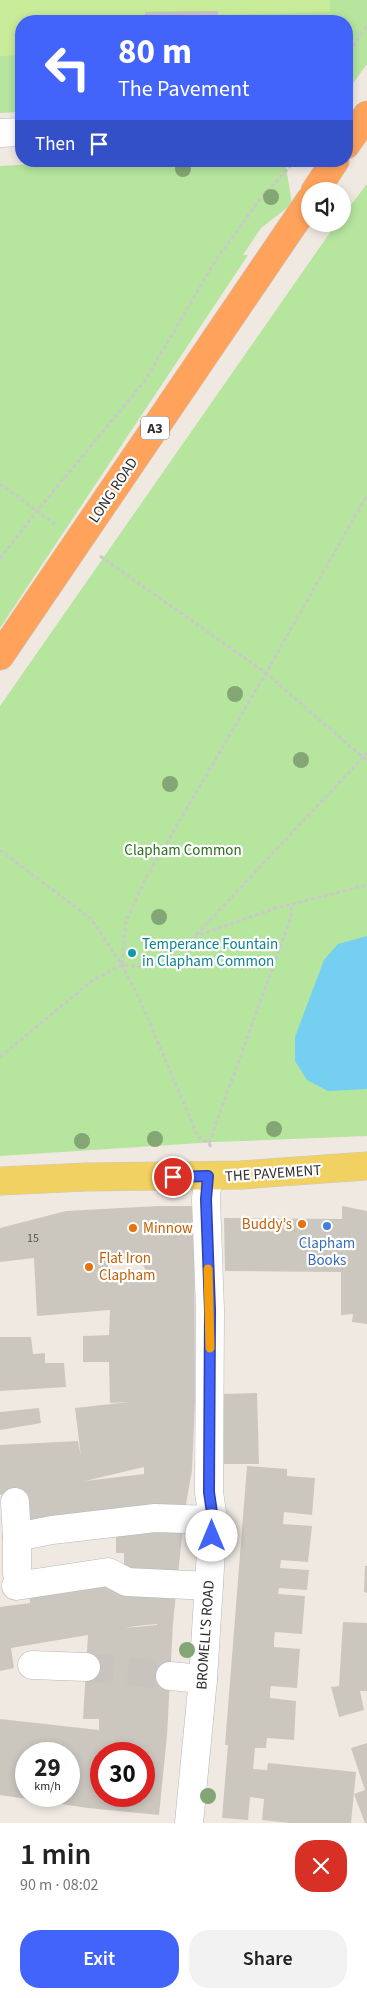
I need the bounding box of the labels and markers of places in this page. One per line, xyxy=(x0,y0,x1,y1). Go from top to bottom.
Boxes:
place label: Temperance Fountain in Clapham Common xyxy=(142,934,278,972)
marker: Temperance Fountain in Clapham Common xyxy=(126,947,138,959)
pin xyxy=(152,1156,194,1198)
place label: Buddy’s xyxy=(242,1214,292,1235)
place label: Minnow xyxy=(143,1218,193,1239)
marker: Buddy’s xyxy=(296,1218,308,1230)
marker: Clapham Books xyxy=(321,1220,333,1232)
marker: Minnow xyxy=(127,1222,139,1234)
place label: Clapham Books xyxy=(299,1233,355,1271)
place label: Flat Iron Clapham xyxy=(99,1248,155,1286)
marker: Flat Iron Clapham xyxy=(83,1261,95,1273)

